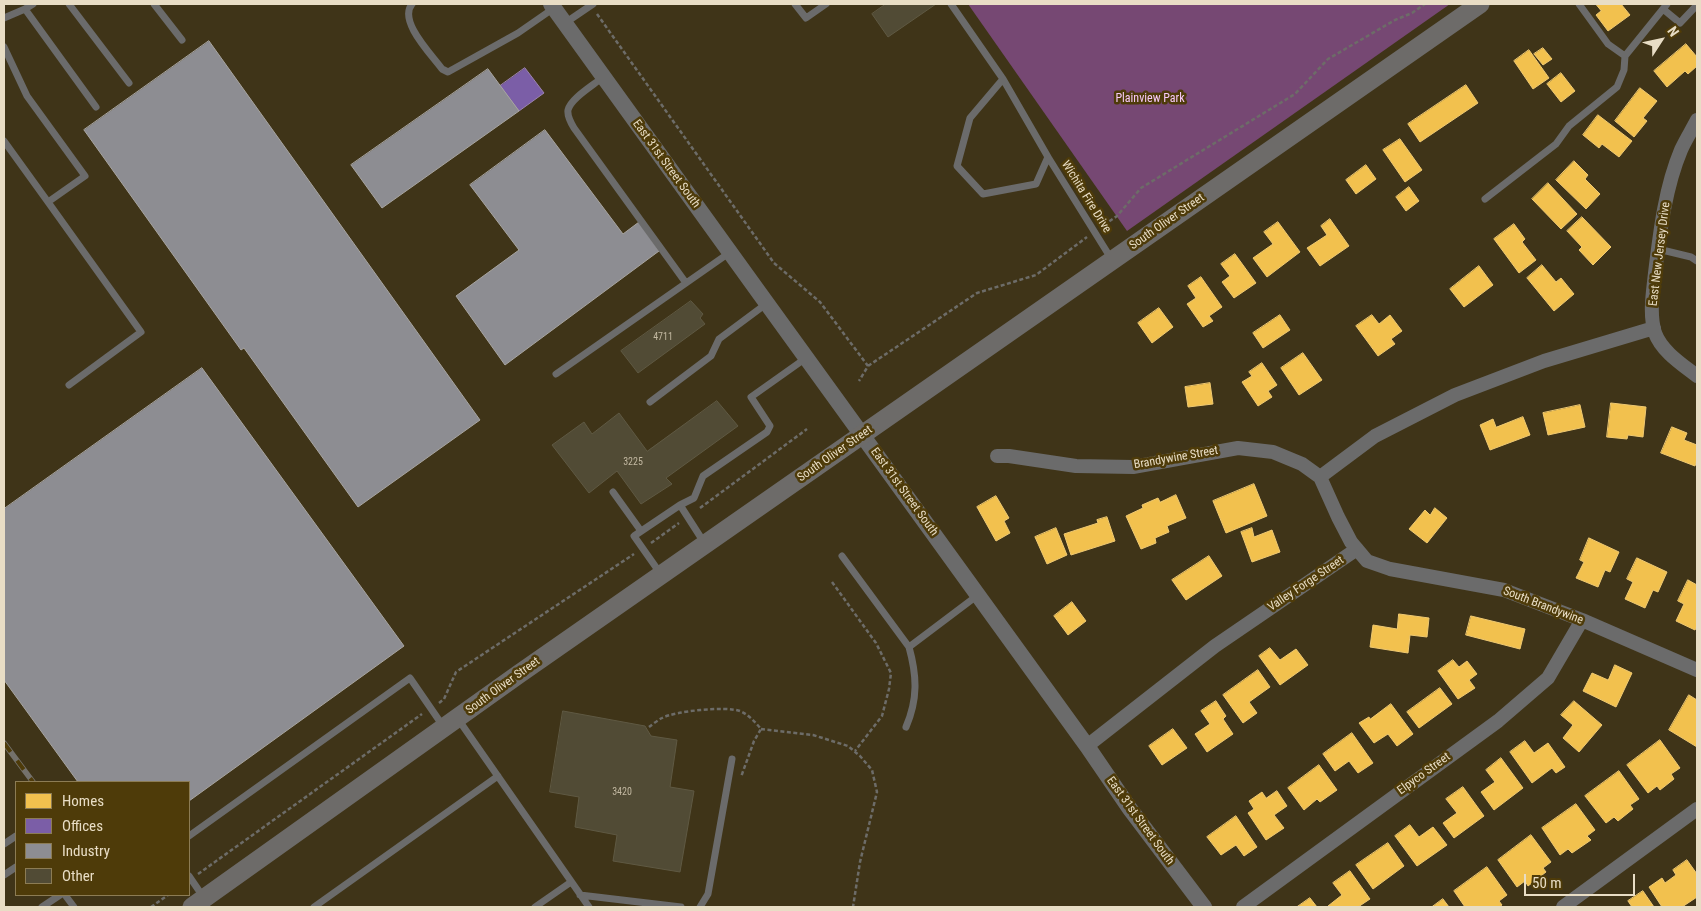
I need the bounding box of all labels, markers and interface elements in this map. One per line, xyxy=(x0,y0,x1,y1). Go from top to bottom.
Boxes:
north arrow xyxy=(1636,15,1686,65)
text: N xyxy=(1664,23,1682,39)
park label: Plainview Park xyxy=(1115,92,1185,106)
street label: East 31st Street South xyxy=(629,117,703,211)
street label: Wichita Fire Drive xyxy=(1058,158,1114,236)
street label: South Oliver Street xyxy=(1127,191,1207,253)
street label: East New Jersey Drive xyxy=(1646,201,1674,307)
house number: 4711 xyxy=(653,331,673,343)
street label: South Oliver Street xyxy=(795,423,875,485)
street label: Brandywine Street xyxy=(1133,443,1219,473)
street label: East 31st Street South xyxy=(867,445,941,539)
house number: 3225 xyxy=(623,456,643,468)
street label: Valley Forge Street xyxy=(1265,553,1347,615)
street label: South Brandywine xyxy=(1501,584,1585,628)
street label: South Oliver Street xyxy=(463,654,543,718)
street label: Elpyco Street xyxy=(1395,750,1453,798)
street label: East 31st Street South xyxy=(1103,774,1177,868)
legend xyxy=(15,781,190,896)
house number: 3420 xyxy=(612,786,632,798)
text: Homes xyxy=(62,792,104,810)
text: Offices xyxy=(62,817,103,835)
text: Industry xyxy=(62,842,110,860)
scale bar xyxy=(1526,864,1637,896)
text: Other xyxy=(62,867,94,885)
text: 50 m xyxy=(1532,874,1562,892)

